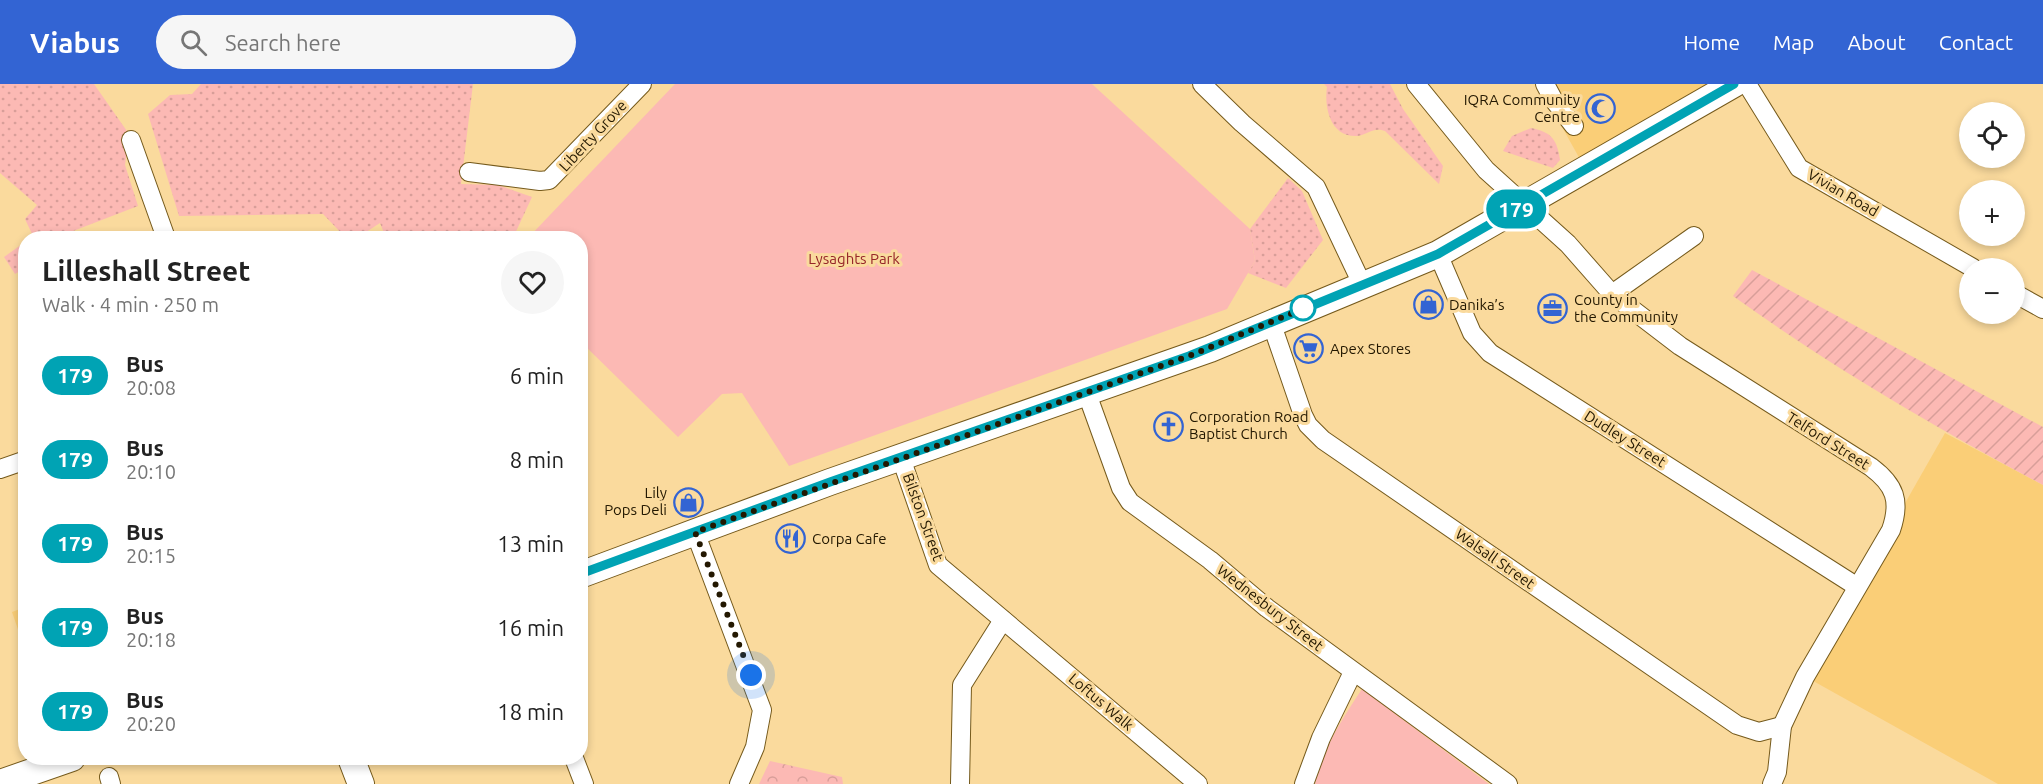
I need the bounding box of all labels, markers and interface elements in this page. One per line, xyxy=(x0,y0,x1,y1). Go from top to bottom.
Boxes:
search box xyxy=(156,15,576,69)
icon: search xyxy=(177,26,210,59)
text: Viabus xyxy=(30,27,120,58)
text: Search here xyxy=(225,30,341,55)
text: Home xyxy=(1683,30,1740,54)
text: Map xyxy=(1773,30,1814,54)
text: About xyxy=(1847,30,1906,54)
text: Contact xyxy=(1939,30,2013,54)
place label: IQRA Community Centre xyxy=(1464,91,1580,125)
mosque icon: IQRA Community Centre xyxy=(1585,93,1617,125)
street label: Liberty Grove xyxy=(556,97,630,175)
map controls xyxy=(1959,102,2025,324)
button: locate xyxy=(1959,102,2025,168)
street label: Vivian Road xyxy=(1805,165,1882,220)
button: + xyxy=(1959,180,2025,246)
line badge: 179 xyxy=(1482,190,1550,228)
text: 179 xyxy=(1498,197,1534,221)
park label: Lysaghts Park xyxy=(808,250,900,267)
button: heart xyxy=(501,251,564,314)
text: Lilleshall Street xyxy=(42,255,250,286)
button: − xyxy=(1959,258,2025,324)
shop icon: Danika’s xyxy=(1412,289,1444,321)
place label: County in the Community xyxy=(1574,291,1678,325)
text: Walk · 4 min · 250 m xyxy=(42,293,219,316)
office icon: County in the Community xyxy=(1537,293,1569,325)
unlabelled marker xyxy=(1290,295,1316,321)
place label: Danika’s xyxy=(1449,296,1504,313)
supermarket icon: Apex Stores xyxy=(1293,333,1325,365)
place label: Apex Stores xyxy=(1330,340,1411,357)
text: Bus xyxy=(126,351,164,376)
text: 179 xyxy=(57,363,93,387)
text: 6 min xyxy=(510,363,564,388)
text: 20:08 xyxy=(126,376,176,399)
street label: Dudley Street xyxy=(1581,407,1669,470)
place label: Corporation Road Baptist Church xyxy=(1189,408,1308,442)
street label: Telford Street xyxy=(1784,408,1873,473)
church icon: Corporation Road Baptist Church xyxy=(1152,410,1184,442)
text: Bus xyxy=(126,435,164,460)
text: 179 xyxy=(57,447,93,471)
text: 8 min xyxy=(510,447,564,472)
text: 20:10 xyxy=(126,460,176,483)
street label: Bilston Street xyxy=(900,471,947,563)
place label: Lily Pops Deli xyxy=(604,484,667,518)
shop icon: Lily Pops Deli xyxy=(672,486,704,518)
text: Bus xyxy=(126,519,164,544)
restaurant icon: Corpa Cafe xyxy=(775,523,807,555)
street label: Walsall Street xyxy=(1452,525,1538,592)
place label: Corpa Cafe xyxy=(812,530,886,547)
text: 179 xyxy=(57,531,93,555)
text: 13 min xyxy=(497,531,564,556)
text: 20:15 xyxy=(126,544,176,567)
street label: Wednesbury Street xyxy=(1214,561,1327,654)
text: Bus xyxy=(126,603,164,628)
text: 179 xyxy=(57,615,93,639)
text: 16 min xyxy=(497,615,564,640)
text: 20:18 xyxy=(126,628,176,651)
your location xyxy=(736,660,766,690)
street label: Loftus Walk xyxy=(1065,670,1137,734)
text: Bus xyxy=(126,687,164,712)
text: 179 xyxy=(57,699,93,723)
text: 18 min xyxy=(497,699,564,724)
text: 20:20 xyxy=(126,712,176,735)

